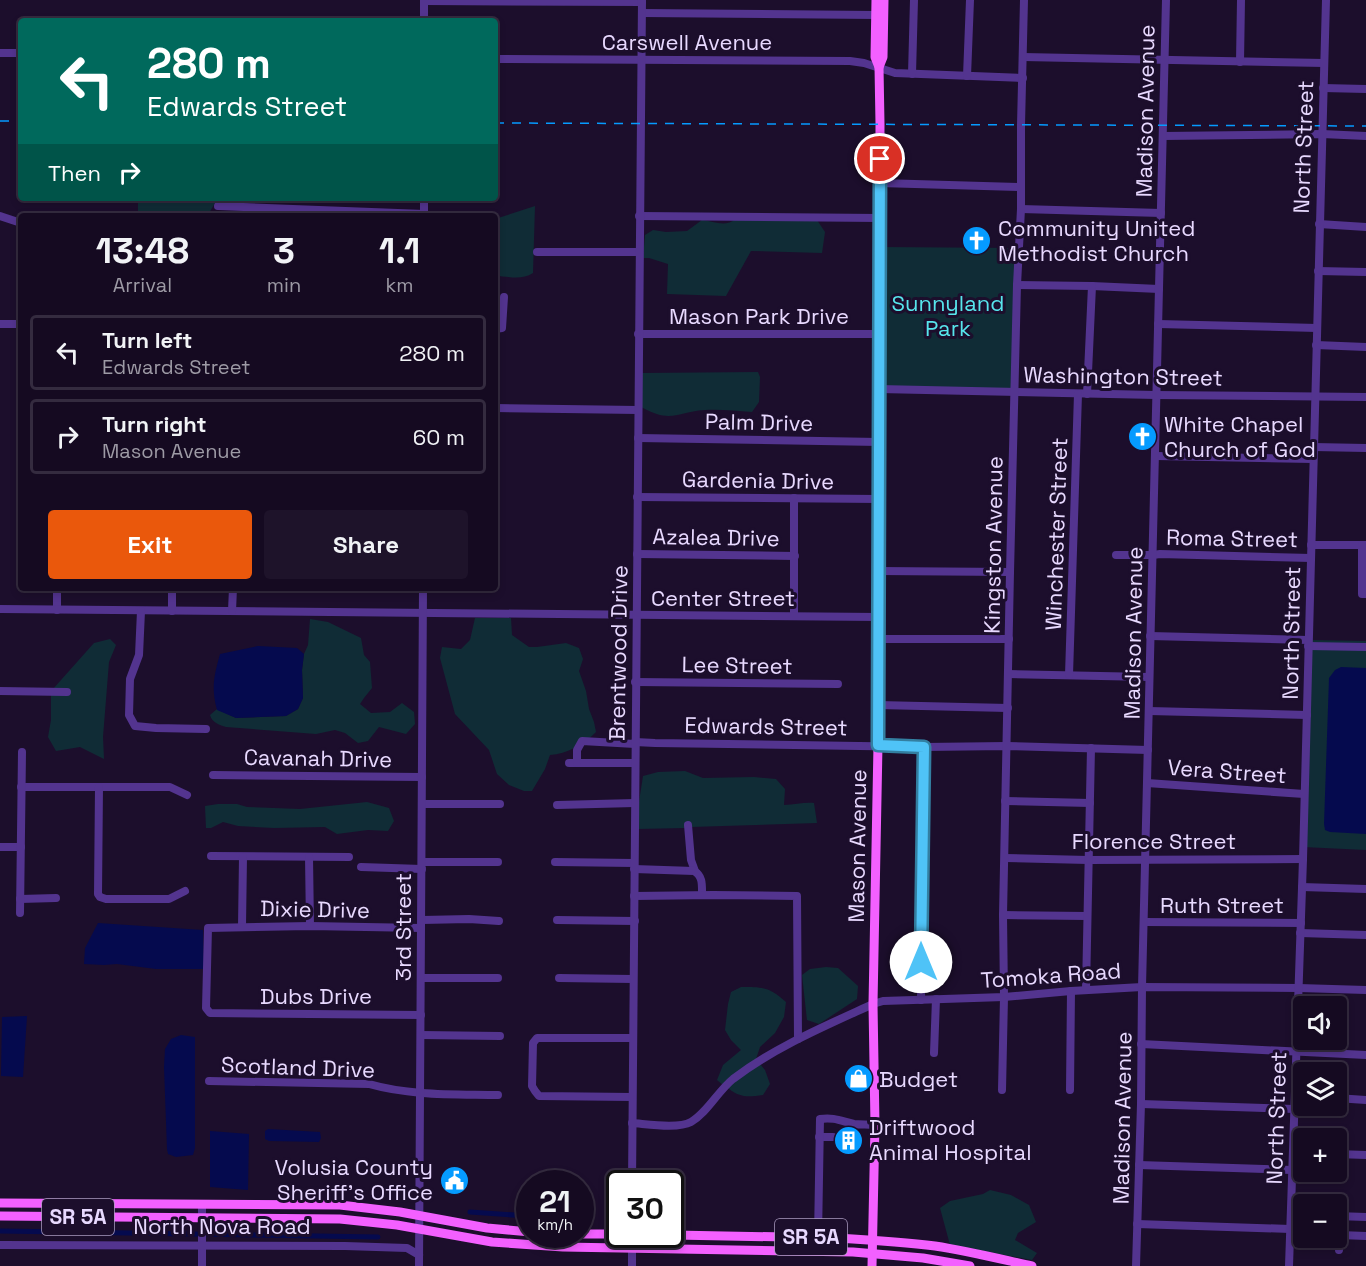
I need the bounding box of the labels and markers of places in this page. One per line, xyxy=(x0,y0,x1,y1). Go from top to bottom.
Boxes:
pin xyxy=(854,133,905,184)
place label: Community United Methodist Church xyxy=(998,214,1195,267)
church icon: Community United Methodist Church xyxy=(961,225,993,257)
place label: White Chapel Church of God xyxy=(1164,410,1316,463)
church icon: White Chapel Church of God xyxy=(1127,421,1159,453)
shop icon: Budget xyxy=(842,1063,874,1095)
place label: Budget xyxy=(879,1065,958,1093)
place label: Driftwood Animal Hospital xyxy=(869,1113,1032,1166)
building icon: Driftwood Animal Hospital xyxy=(832,1124,864,1156)
place label: Volusia County Sheriff's Office xyxy=(275,1153,433,1206)
public building icon: Volusia County Sheriff's Office xyxy=(438,1164,470,1196)

